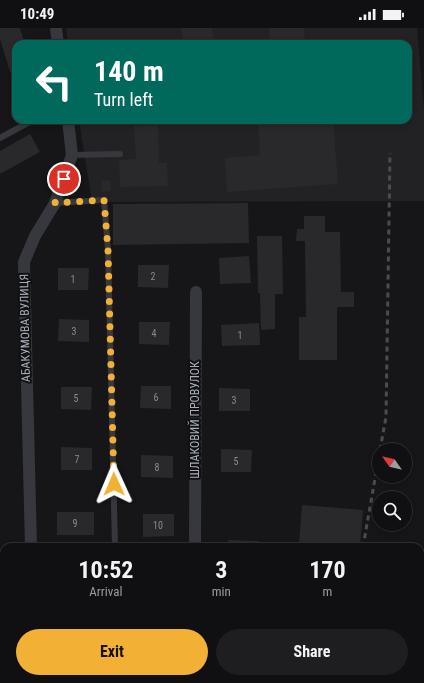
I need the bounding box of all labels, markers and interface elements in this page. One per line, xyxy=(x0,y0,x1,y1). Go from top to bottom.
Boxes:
text: 10:49 xyxy=(20,5,54,23)
text: 140 m xyxy=(94,55,164,88)
icon: left xyxy=(28,56,80,108)
text: Turn left xyxy=(94,89,153,110)
pin xyxy=(47,162,81,196)
icon: arrive xyxy=(53,168,75,190)
house number: 2 xyxy=(151,271,156,282)
street label: АБАКУМОВА ВУЛИЦЯ xyxy=(17,274,33,382)
house number: 1 xyxy=(71,274,75,285)
house number: 3 xyxy=(72,326,77,337)
house number: 4 xyxy=(152,328,157,339)
house number: 1 xyxy=(238,330,242,341)
street label: ШЛАКОВИЙ ПРОВУЛОК xyxy=(187,361,202,479)
house number: 6 xyxy=(154,392,159,403)
house number: 5 xyxy=(74,393,79,404)
house number: 3 xyxy=(232,395,237,406)
north arrow xyxy=(372,443,412,483)
map controls xyxy=(372,443,412,531)
house number: 7 xyxy=(75,454,80,465)
house number: 5 xyxy=(234,456,239,467)
house number: 8 xyxy=(155,462,160,473)
position arrow xyxy=(93,463,135,505)
button: search xyxy=(372,491,412,531)
house number: 9 xyxy=(73,518,78,529)
house number: 10 xyxy=(153,520,163,531)
text: 10:52 xyxy=(78,556,133,584)
text: 3 xyxy=(215,556,227,584)
text: 170 xyxy=(309,556,346,584)
text: Arrival xyxy=(89,584,122,599)
text: min xyxy=(212,584,231,599)
text: m xyxy=(323,584,332,599)
button: Exit xyxy=(16,629,208,675)
button: Share xyxy=(216,629,408,675)

